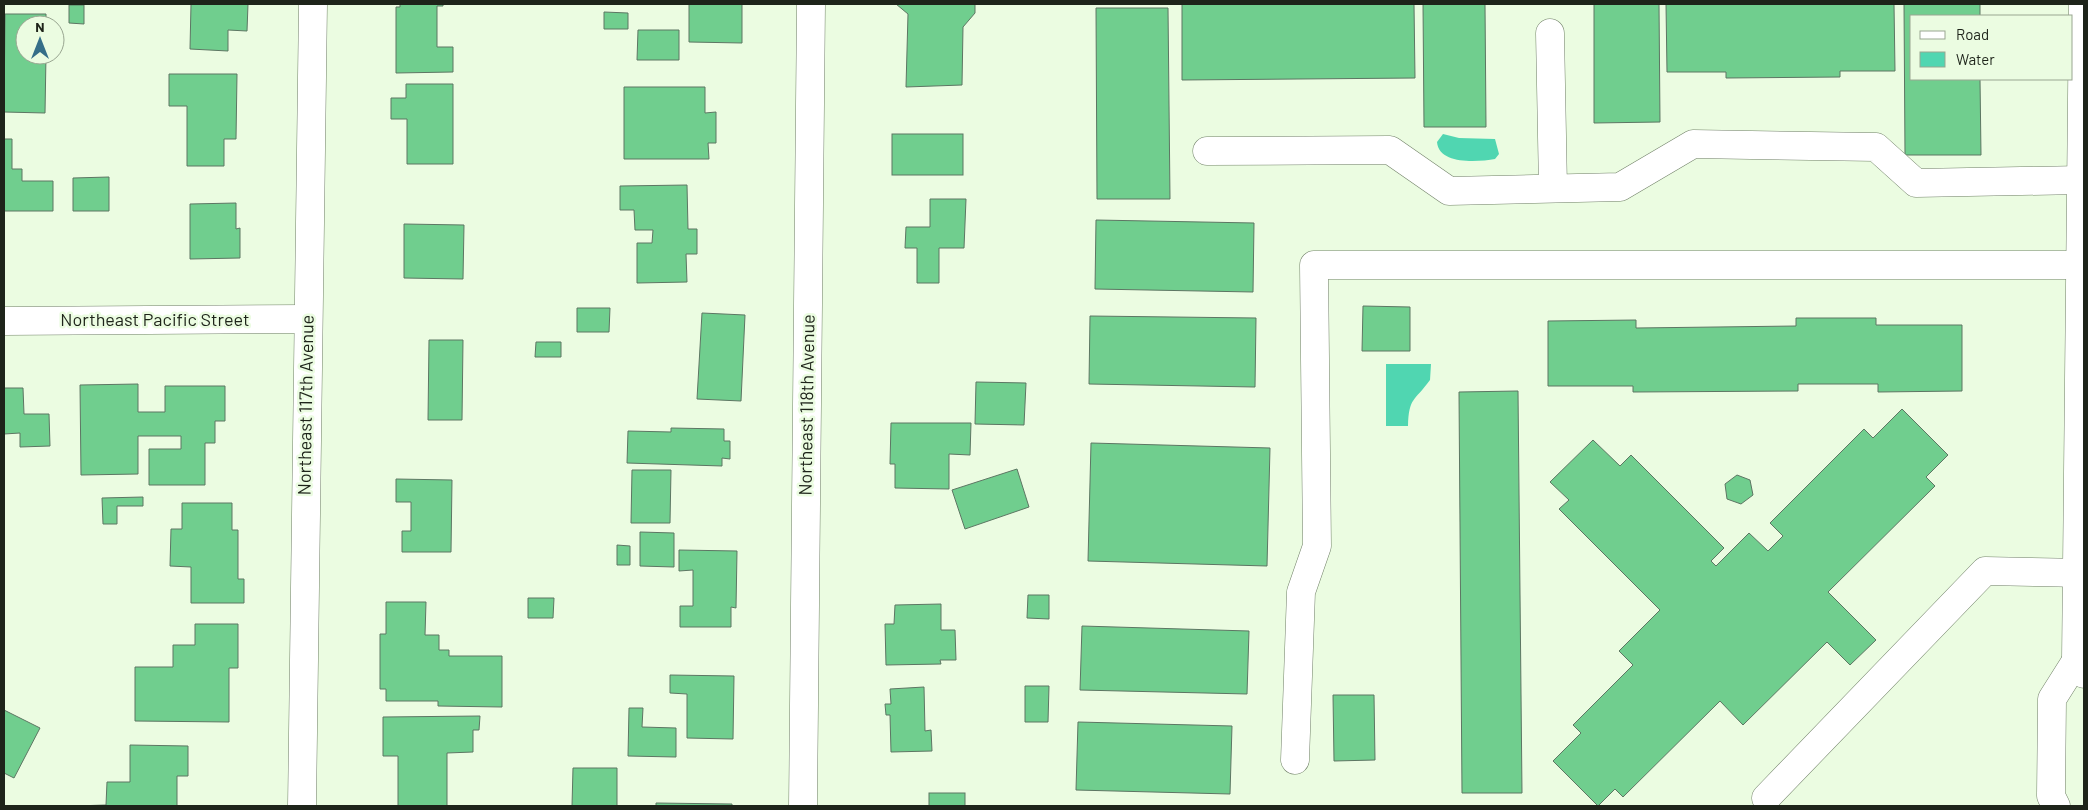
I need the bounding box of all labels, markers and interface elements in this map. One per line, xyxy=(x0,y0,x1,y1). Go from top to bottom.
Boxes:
north arrow xyxy=(15,15,65,65)
legend xyxy=(1910,15,2073,80)
text: N xyxy=(35,18,45,35)
text: Road xyxy=(1956,25,1989,43)
text: Water xyxy=(1956,50,1995,68)
street label: Northeast Pacific Street xyxy=(60,308,250,330)
street label: Northeast 117th Avenue xyxy=(292,314,318,495)
street label: Northeast 118th Avenue xyxy=(793,314,819,496)

